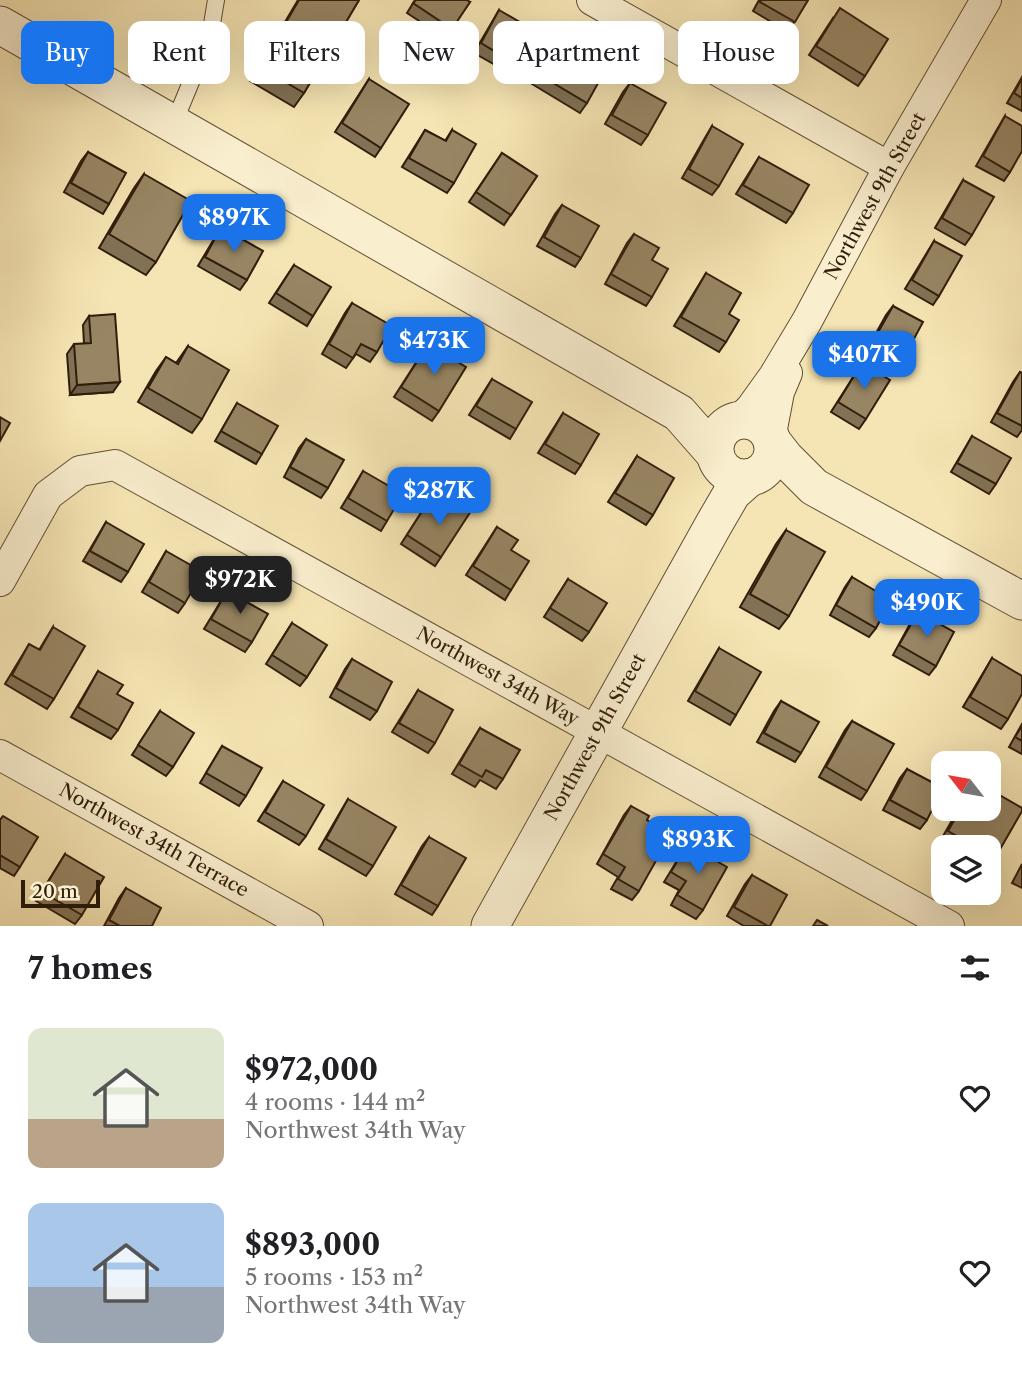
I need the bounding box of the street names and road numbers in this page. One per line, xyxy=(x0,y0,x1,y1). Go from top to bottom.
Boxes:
street label: Northwest 9th Street xyxy=(820,108,931,284)
street label: Northwest 34th Way xyxy=(413,622,584,730)
street label: Northwest 9th Street xyxy=(540,649,651,825)
street label: Northwest 34th Terrace xyxy=(55,778,253,902)

